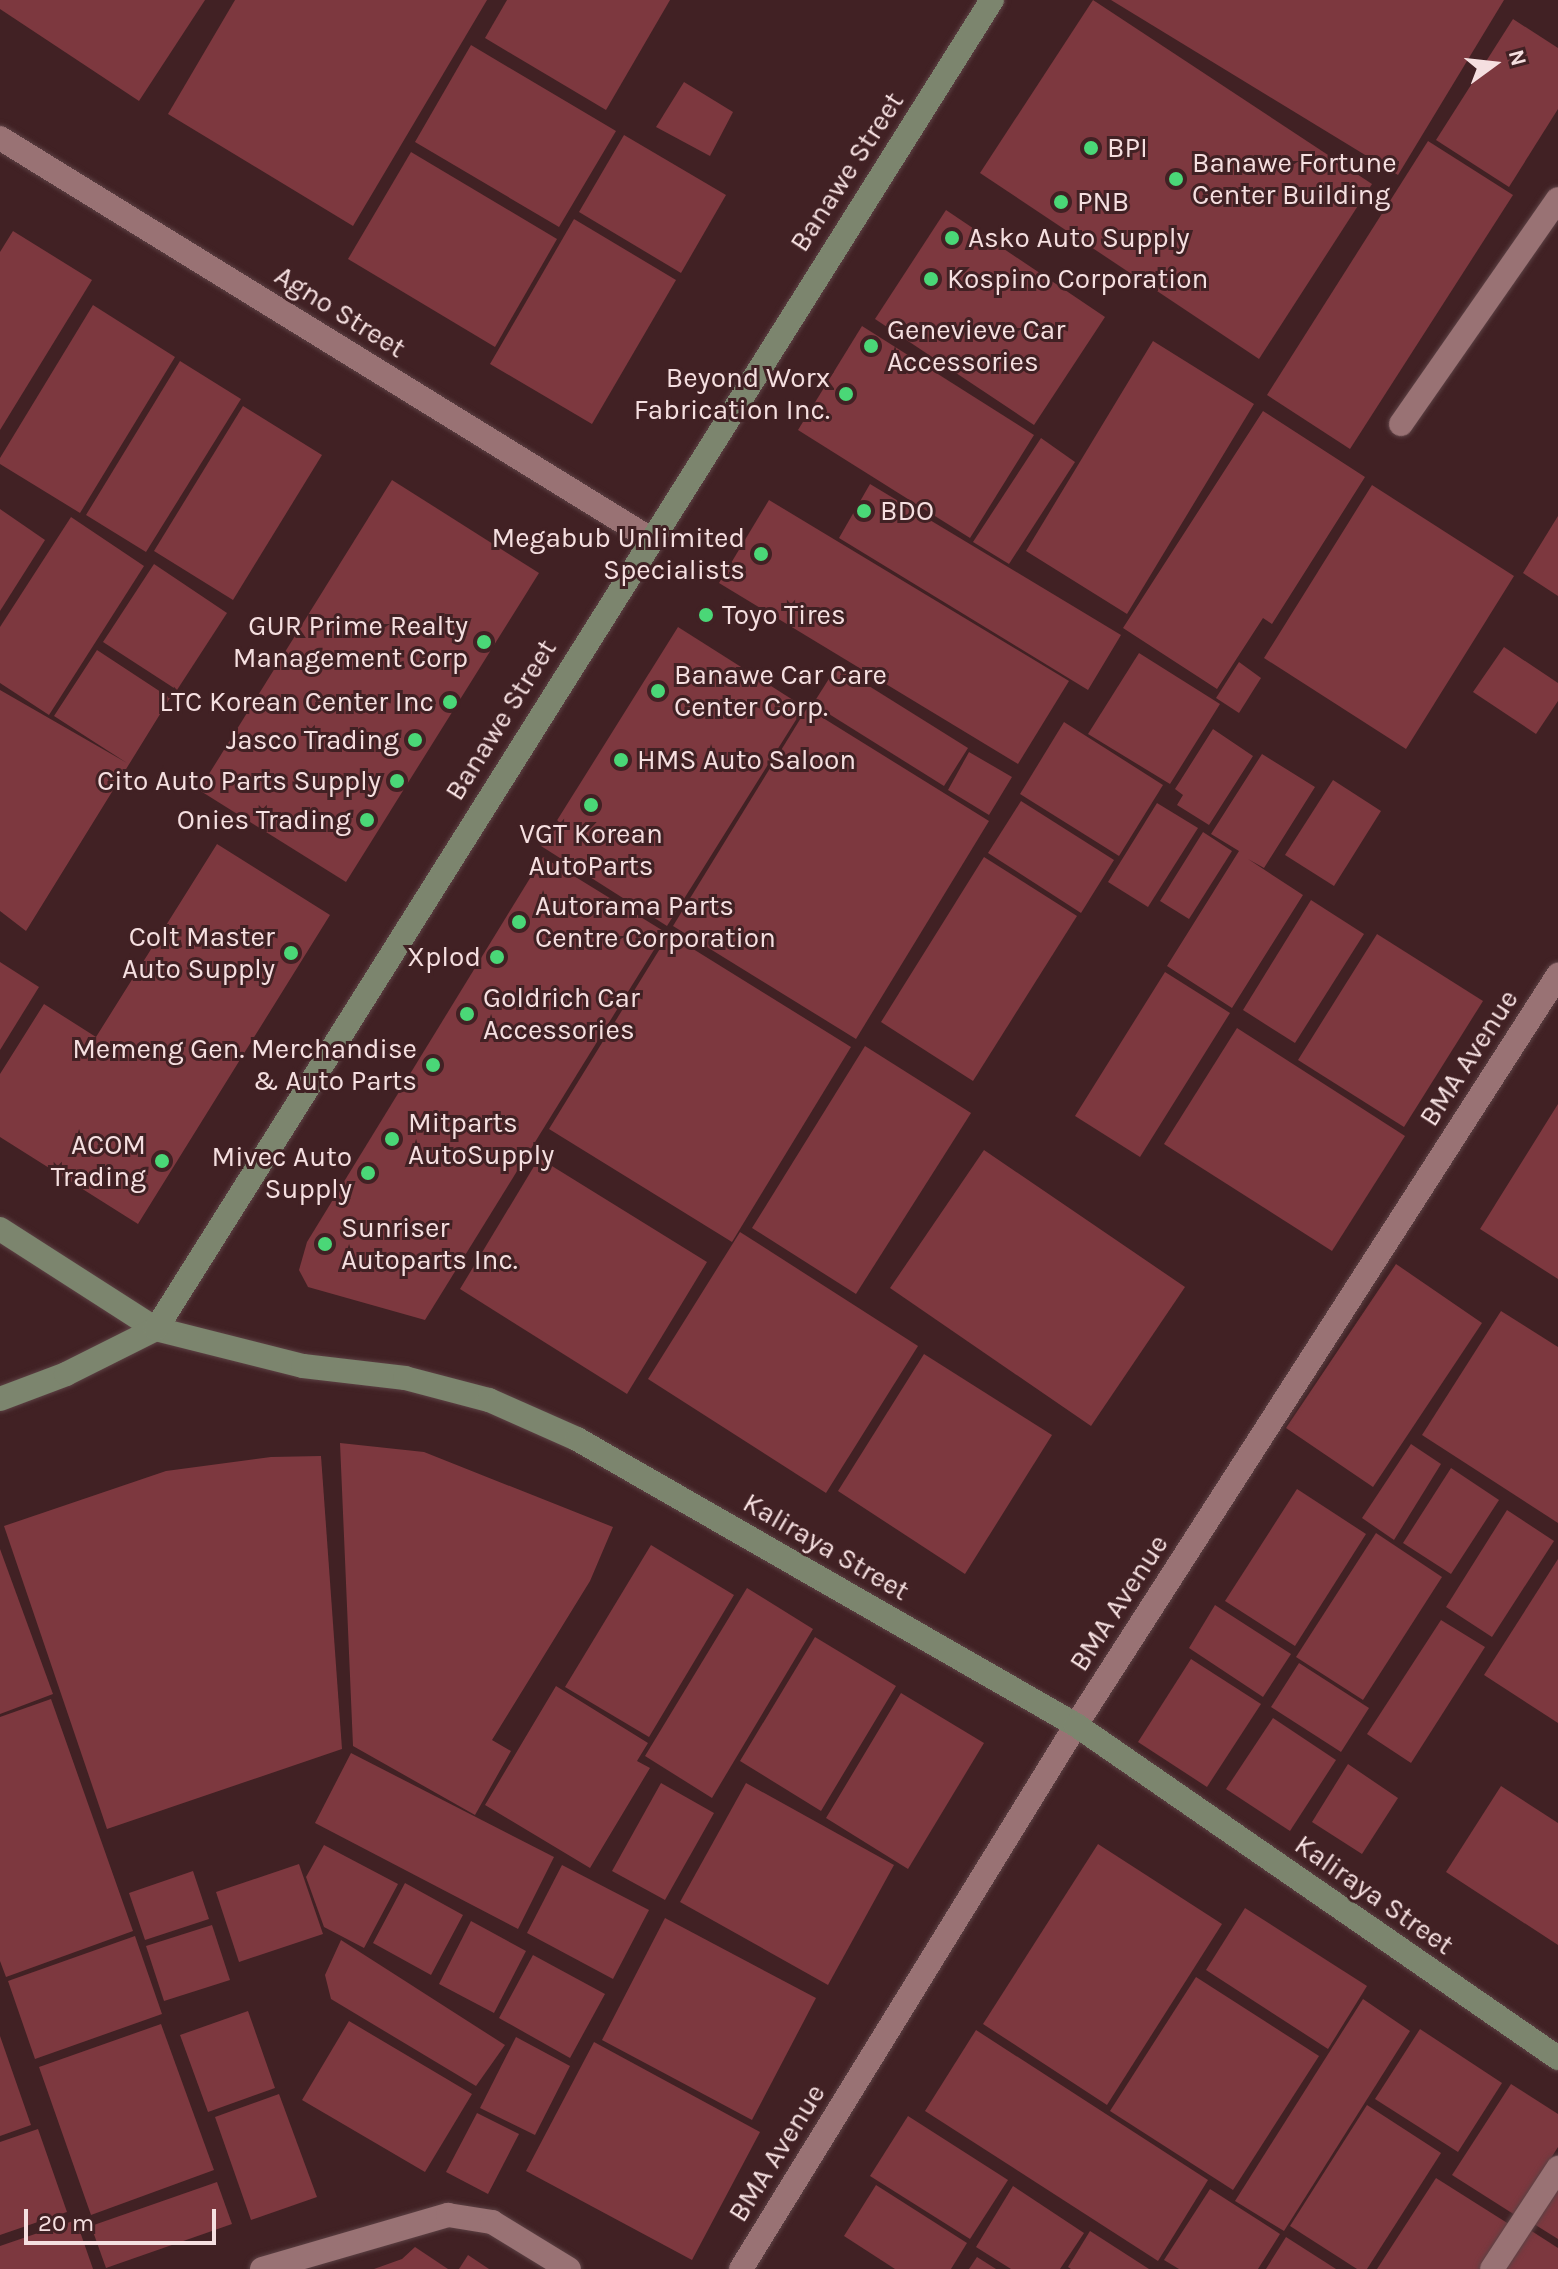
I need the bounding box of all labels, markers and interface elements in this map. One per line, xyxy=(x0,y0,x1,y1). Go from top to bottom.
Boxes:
north arrow xyxy=(1454,24,1534,104)
text: N xyxy=(1503,47,1532,69)
street label: Banawe Street xyxy=(783,86,911,258)
place label: BPI xyxy=(1107,131,1148,165)
marker: BPI xyxy=(1082,139,1100,157)
place label: Banawe Fortune Center Building xyxy=(1192,146,1397,212)
marker: Banawe Fortune Center Building xyxy=(1167,170,1185,188)
place label: PNB xyxy=(1077,185,1129,219)
marker: PNB xyxy=(1052,193,1070,211)
place label: Asko Auto Supply xyxy=(968,221,1190,255)
marker: Asko Auto Supply xyxy=(943,229,961,247)
street label: Agno Street xyxy=(269,259,411,365)
place label: Kospino Corporation xyxy=(947,262,1208,296)
marker: Kospino Corporation xyxy=(922,270,940,288)
place label: Genevieve Car Accessories xyxy=(887,313,1065,379)
marker: Genevieve Car Accessories xyxy=(862,337,880,355)
place label: Beyond Worx Fabrication Inc. xyxy=(634,361,830,427)
marker: Beyond Worx Fabrication Inc. xyxy=(837,385,855,403)
place label: BDO xyxy=(880,494,934,528)
marker: BDO xyxy=(855,502,873,520)
place label: Megabub Unlimited Specialists xyxy=(492,521,745,587)
marker: Megabub Unlimited Specialists xyxy=(752,545,770,563)
place label: Toyo Tires xyxy=(722,598,846,632)
marker: Toyo Tires xyxy=(697,606,715,624)
place label: GUR Prime Realty Management Corp xyxy=(233,609,468,675)
street label: Banawe Street xyxy=(438,633,564,807)
marker: GUR Prime Realty Management Corp xyxy=(475,633,493,651)
place label: Banawe Car Care Center Corp. xyxy=(674,658,887,724)
marker: Banawe Car Care Center Corp. xyxy=(649,682,667,700)
place label: LTC Korean Center Inc xyxy=(159,685,434,719)
marker: LTC Korean Center Inc xyxy=(441,693,459,711)
place label: Jasco Trading xyxy=(226,723,399,757)
marker: Jasco Trading xyxy=(406,731,424,749)
place label: HMS Auto Saloon xyxy=(637,743,856,777)
marker: HMS Auto Saloon xyxy=(612,751,630,769)
place label: Cito Auto Parts Supply xyxy=(97,764,381,798)
marker: Cito Auto Parts Supply xyxy=(388,772,406,790)
marker: VGT Korean AutoParts xyxy=(582,796,600,814)
place label: Onies Trading xyxy=(177,803,351,837)
marker: Onies Trading xyxy=(358,811,376,829)
place label: VGT Korean AutoParts xyxy=(519,817,663,883)
place label: Autorama Parts Centre Corporation xyxy=(535,889,776,955)
marker: Autorama Parts Centre Corporation xyxy=(510,913,528,931)
place label: Colt Master Auto Supply xyxy=(122,920,275,986)
place label: Xplod xyxy=(407,940,481,974)
marker: Colt Master Auto Supply xyxy=(282,944,300,962)
marker: Xplod xyxy=(488,948,506,966)
place label: Goldrich Car Accessories xyxy=(483,981,640,1047)
street label: BMA Avenue xyxy=(1412,983,1526,1133)
marker: Goldrich Car Accessories xyxy=(458,1005,476,1023)
place label: Memeng Gen. Merchandise & Auto Parts xyxy=(72,1032,417,1098)
marker: Memeng Gen. Merchandise & Auto Parts xyxy=(424,1056,442,1074)
place label: Mitparts AutoSupply xyxy=(408,1106,554,1172)
place label: ACOM Trading xyxy=(51,1128,146,1194)
marker: Mitparts AutoSupply xyxy=(383,1130,401,1148)
place label: Mivec Auto Supply xyxy=(212,1140,352,1206)
marker: ACOM Trading xyxy=(153,1152,171,1170)
marker: Mivec Auto Supply xyxy=(359,1164,377,1182)
place label: Sunriser Autoparts Inc. xyxy=(341,1211,518,1277)
marker: Sunriser Autoparts Inc. xyxy=(316,1235,334,1253)
street label: Kaliraya Street xyxy=(737,1486,915,1608)
street label: BMA Avenue xyxy=(1062,1528,1176,1678)
street label: Kaliraya Street xyxy=(1288,1828,1460,1962)
street label: BMA Avenue xyxy=(721,2078,833,2228)
scale bar xyxy=(28,2193,220,2243)
text: 20 m xyxy=(38,2209,94,2237)

